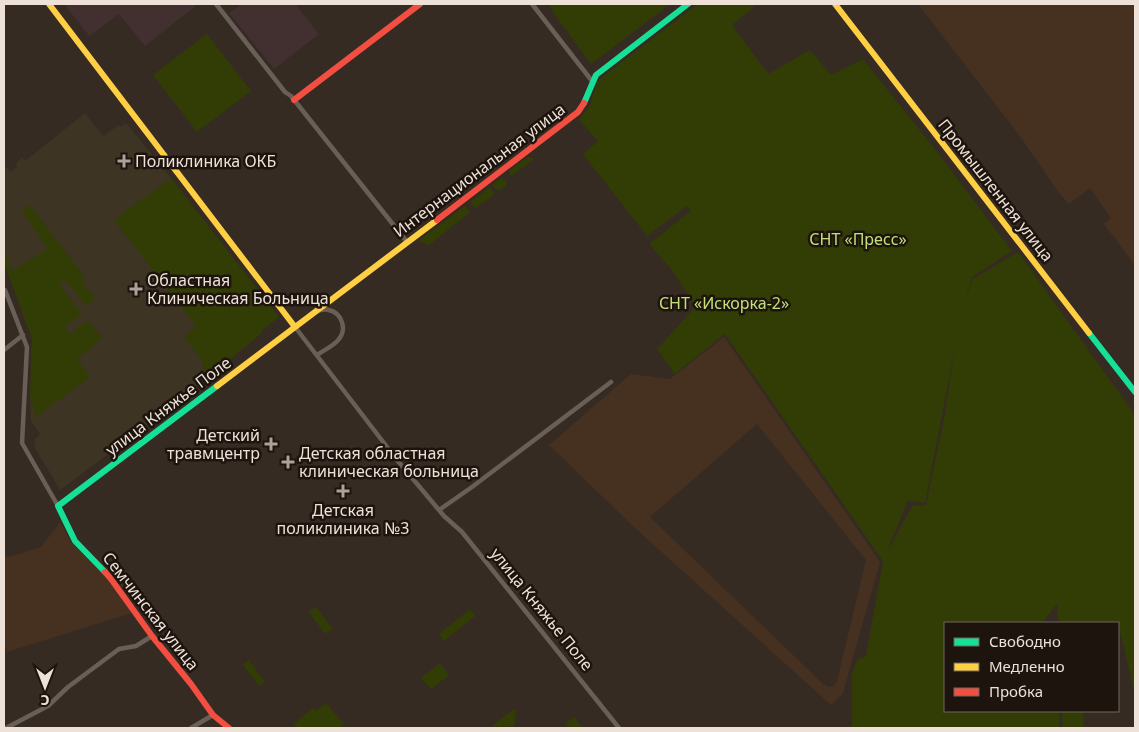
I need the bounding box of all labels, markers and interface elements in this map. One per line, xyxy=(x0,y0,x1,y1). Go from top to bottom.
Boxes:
street label: Интернациональная улица xyxy=(389,98,569,242)
street label: Промышленная улица xyxy=(933,114,1059,266)
place label: Поликлиника ОКБ xyxy=(135,150,277,172)
marker: Поликлиника ОКБ xyxy=(117,154,131,168)
park label: СНТ «Пресс» xyxy=(809,228,907,250)
place label: Областная Клиническая Больница xyxy=(147,269,329,309)
marker: Областная Клиническая Больница xyxy=(129,282,143,296)
park label: СНТ «Искорка-2» xyxy=(659,292,789,314)
street label: улица Княжье Поле xyxy=(101,351,235,460)
place label: Детский травмцентр xyxy=(167,424,260,464)
marker: Детский травмцентр xyxy=(264,437,278,451)
place label: Детская областная клиническая больница xyxy=(299,442,479,482)
marker: Детская областная клиническая больница xyxy=(281,455,295,469)
marker: Детская поликлиника №3 xyxy=(336,484,350,498)
place label: Детская поликлиника №3 xyxy=(277,499,409,539)
street label: улица Княжье Поле xyxy=(486,543,598,675)
street label: Семчинская улица xyxy=(98,547,204,675)
legend xyxy=(944,622,1119,712)
text: Свободно xyxy=(989,631,1061,651)
text: Медленно xyxy=(989,656,1065,676)
north arrow xyxy=(20,662,70,712)
text: Пробка xyxy=(989,681,1043,701)
text: С xyxy=(40,691,50,710)

